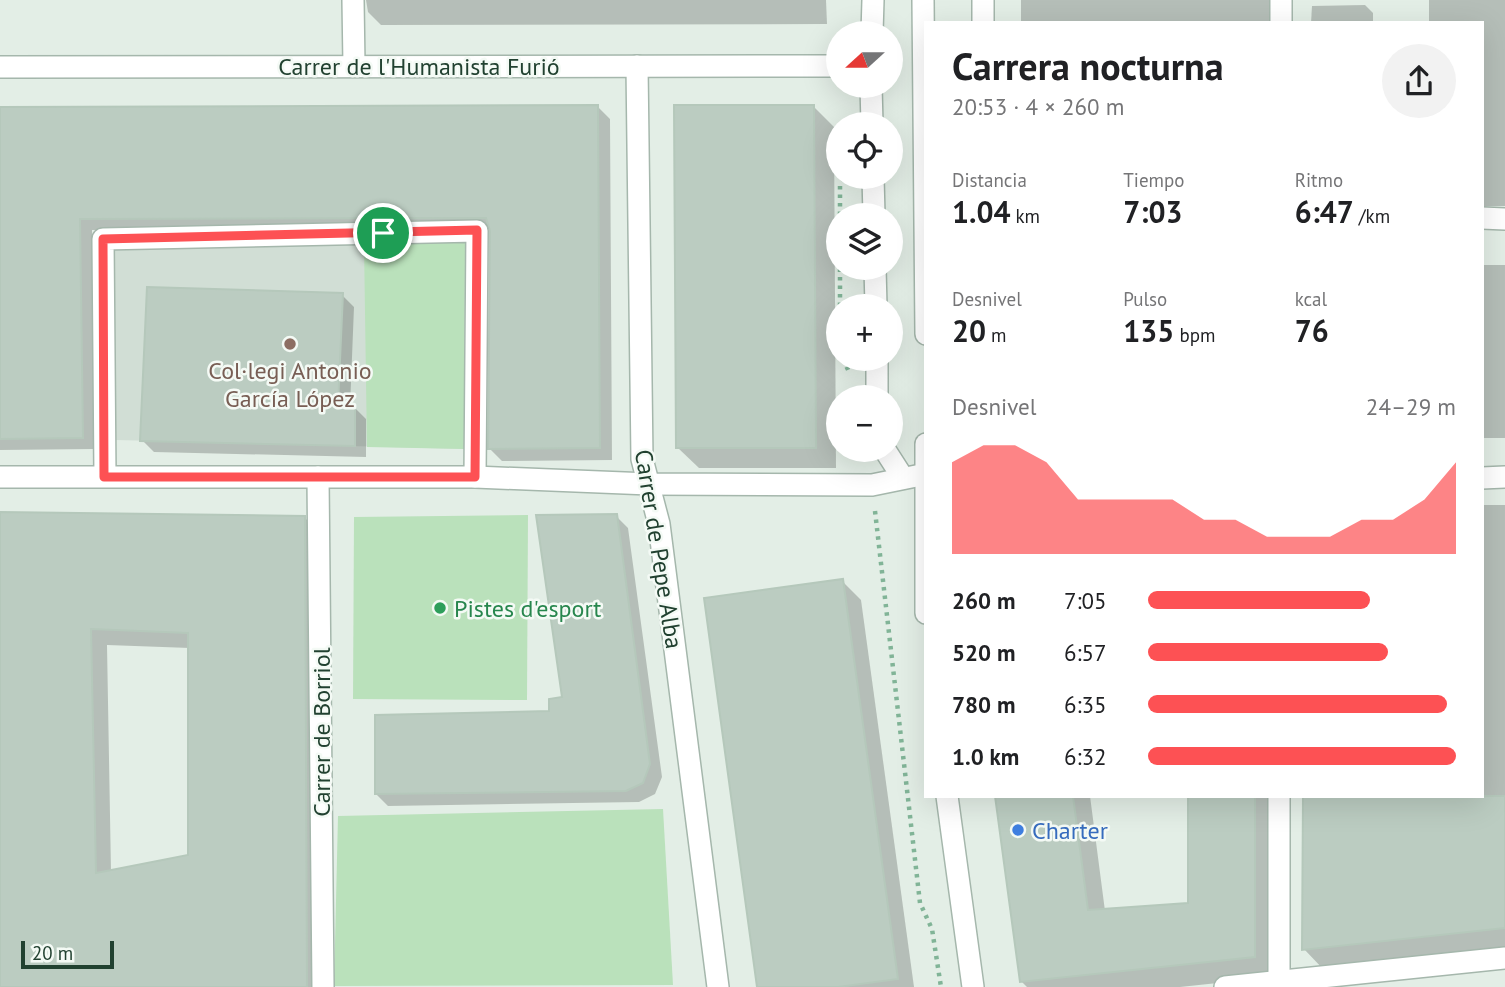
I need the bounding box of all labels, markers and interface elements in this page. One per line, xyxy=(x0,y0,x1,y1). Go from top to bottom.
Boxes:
north arrow xyxy=(826,21,903,98)
map controls xyxy=(826,21,903,462)
text: Carrera nocturna xyxy=(952,41,1224,90)
button: share xyxy=(1382,44,1456,118)
street label: Carrer de l'Humanista Furió xyxy=(278,51,560,82)
text: 20:53 · 4 × 260 m xyxy=(952,92,1124,121)
button: locate xyxy=(826,112,903,189)
text: Distancia xyxy=(952,168,1027,192)
text: Tiempo xyxy=(1123,168,1185,192)
text: Ritmo xyxy=(1295,168,1343,192)
text: 1.04 xyxy=(952,192,1010,231)
text: 7:03 xyxy=(1123,192,1182,231)
text: 6:47 xyxy=(1295,192,1354,231)
pin xyxy=(353,203,413,263)
button: layers xyxy=(826,203,903,280)
text: km xyxy=(1010,204,1040,228)
text: /km xyxy=(1354,204,1390,228)
icon: arrive xyxy=(364,214,402,252)
text: Desnivel xyxy=(952,287,1022,311)
text: Pulso xyxy=(1123,287,1167,311)
text: kcal xyxy=(1295,287,1327,311)
button: + xyxy=(826,294,903,371)
text: 20 xyxy=(952,311,986,350)
text: 135 xyxy=(1123,311,1174,350)
text: 76 xyxy=(1295,311,1329,350)
text: m xyxy=(986,323,1007,347)
text: bpm xyxy=(1174,323,1215,347)
marker: Col·legi Antonio García López xyxy=(282,336,298,352)
place label: Col·legi Antonio García López xyxy=(208,355,372,414)
button: − xyxy=(826,385,903,462)
text: Desnivel xyxy=(952,392,1036,421)
text: 24–29 m xyxy=(1366,392,1456,421)
street label: Carrer de Pepe Alba xyxy=(628,447,690,651)
text: 260 m xyxy=(952,586,1015,615)
text: 7:05 xyxy=(1064,586,1107,615)
place label: Pistes d'esport xyxy=(454,593,601,624)
marker: Pistes d'esport xyxy=(432,600,448,616)
text: 520 m xyxy=(952,638,1015,667)
text: 6:57 xyxy=(1064,638,1107,667)
street label: Carrer de Borriol xyxy=(306,647,337,817)
text: 780 m xyxy=(952,690,1015,719)
text: 6:35 xyxy=(1064,690,1107,719)
text: 1.0 km xyxy=(952,742,1019,771)
text: 6:32 xyxy=(1064,742,1107,771)
place label: Charter xyxy=(1032,815,1108,846)
marker: Charter xyxy=(1010,822,1026,838)
scale bar xyxy=(21,938,114,970)
text: 20 m xyxy=(32,941,73,965)

